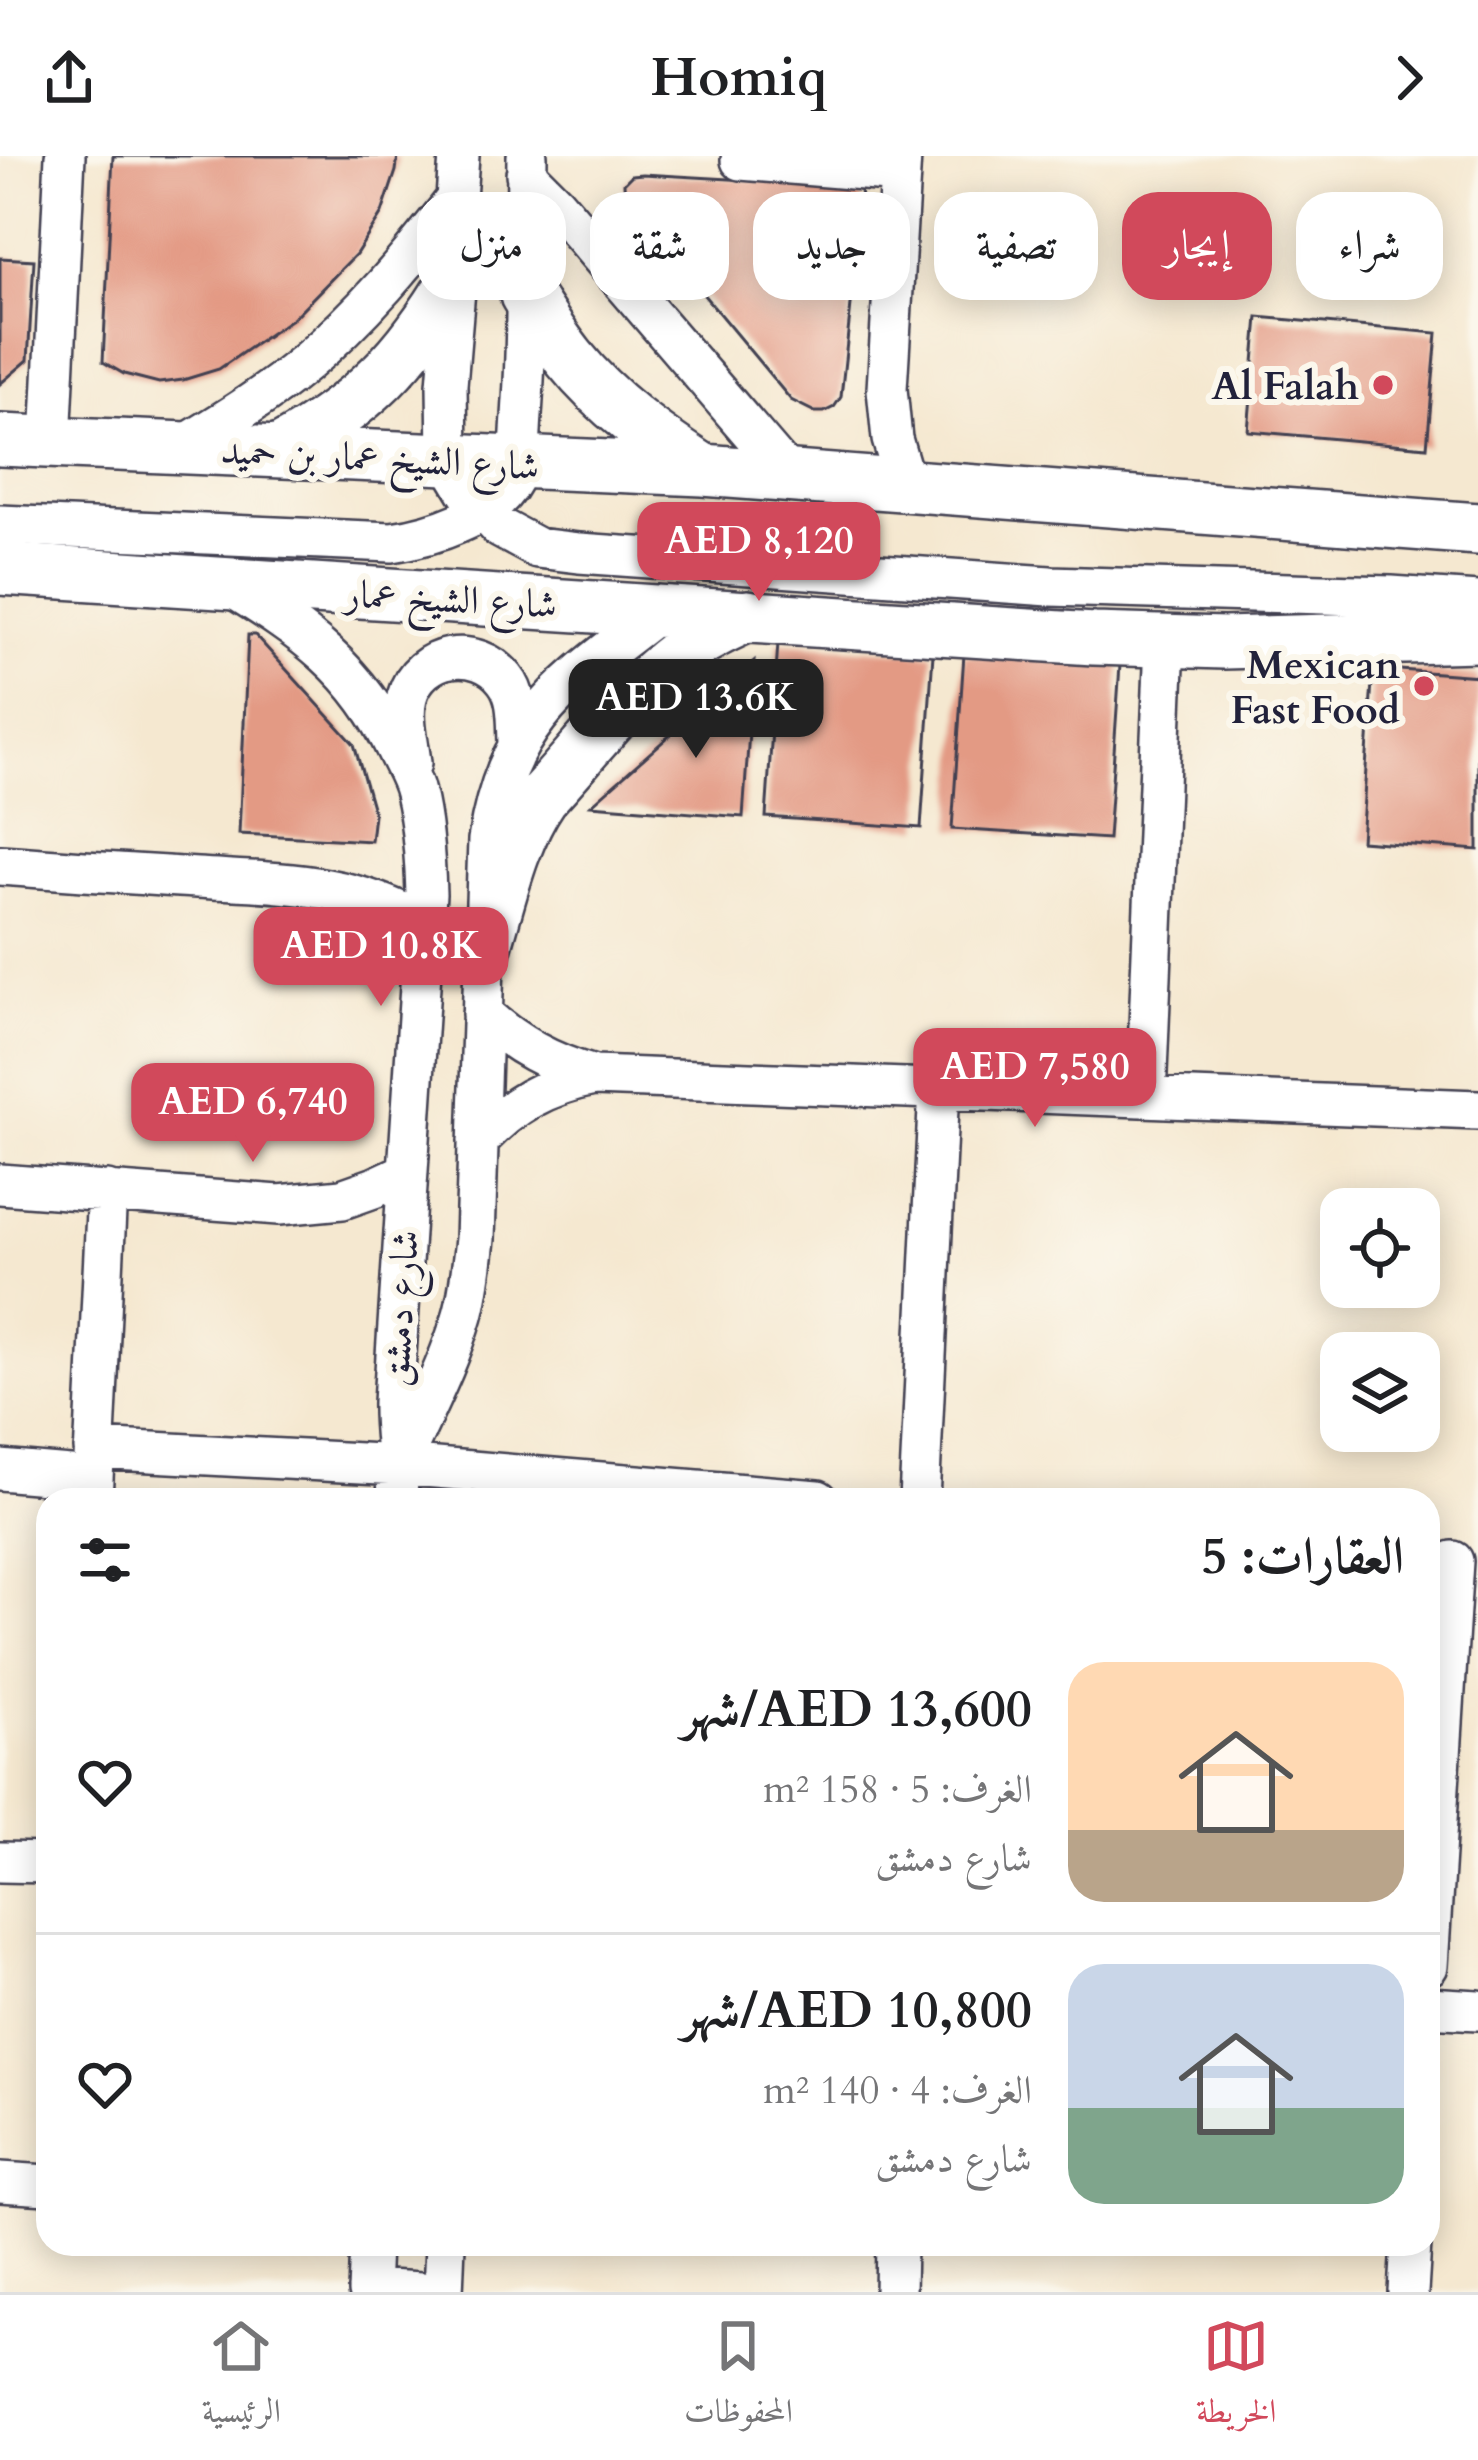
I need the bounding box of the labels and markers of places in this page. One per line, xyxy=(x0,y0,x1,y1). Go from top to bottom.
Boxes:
place label: Al Falah xyxy=(1212,360,1359,413)
marker: Al Falah xyxy=(1370,372,1396,398)
pin: AED 8,120 xyxy=(622,502,896,604)
place label: Mexican Fast Food xyxy=(1231,639,1400,737)
pin: AED 13.6K xyxy=(559,659,833,761)
marker: Mexican Fast Food xyxy=(1411,673,1437,699)
pin: AED 10.8K xyxy=(244,907,518,1009)
pin: AED 7,580 xyxy=(898,1028,1172,1130)
pin: AED 6,740 xyxy=(116,1063,390,1165)

